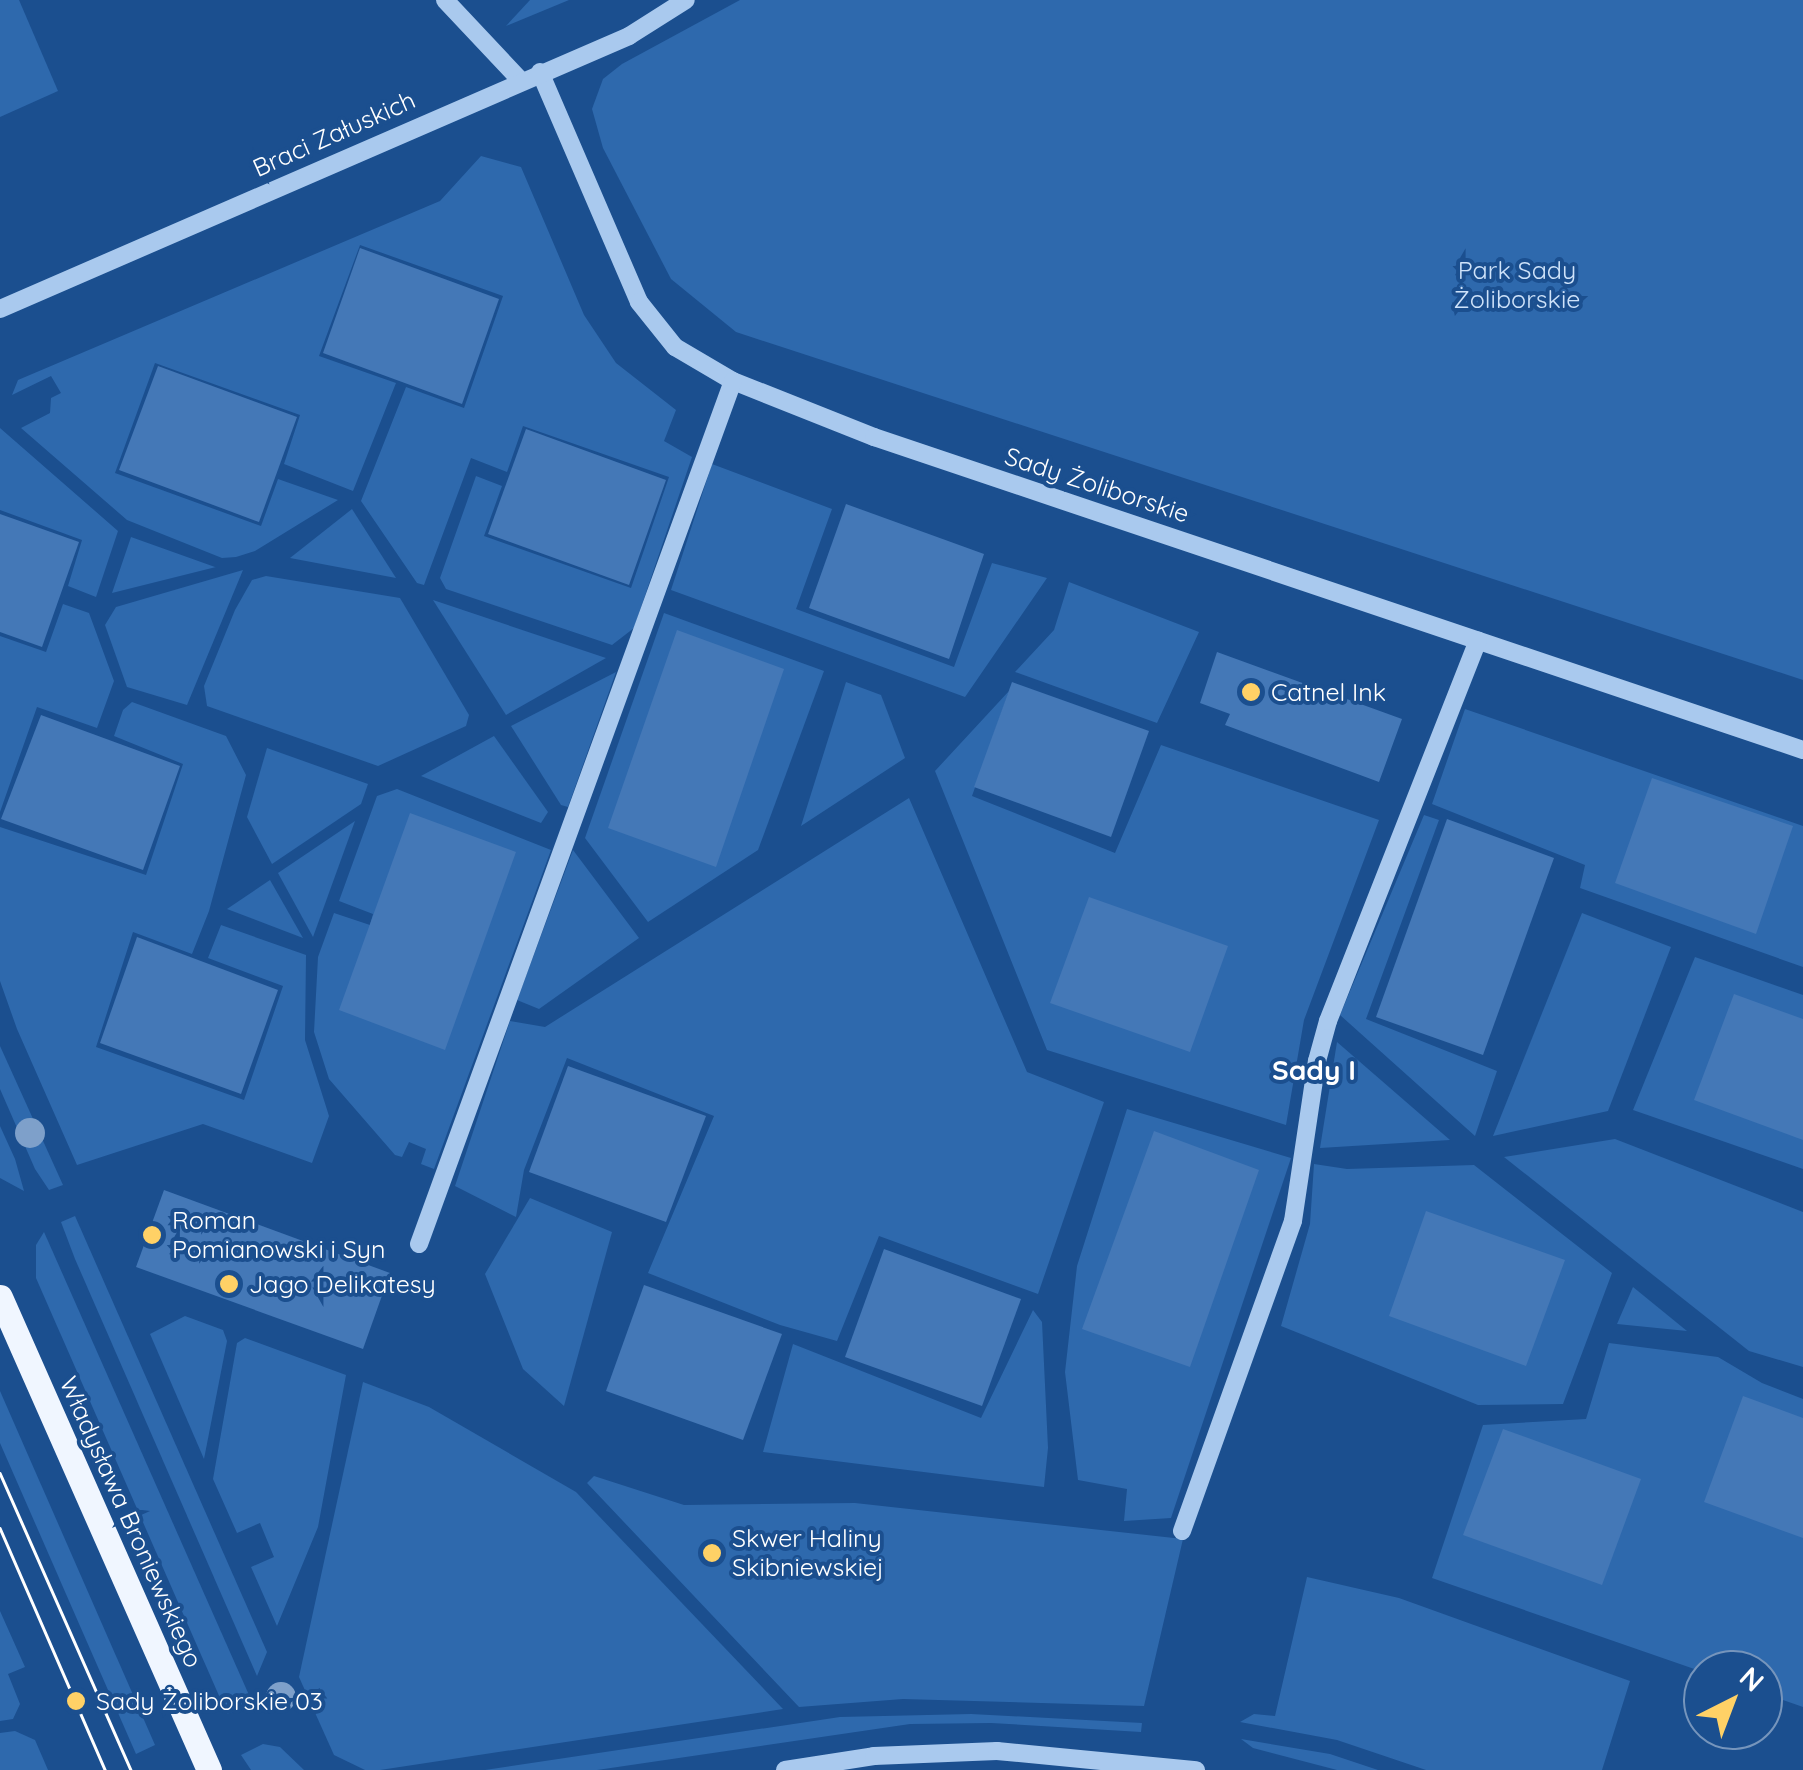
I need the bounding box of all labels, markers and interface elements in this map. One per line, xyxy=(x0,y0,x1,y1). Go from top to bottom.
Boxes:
street label: Braci Załuskich xyxy=(248,85,420,183)
park label: Park Sady Żoliborskie xyxy=(1454,256,1580,315)
street label: Sady Żoliborskie xyxy=(1001,441,1193,529)
place label: Catnel Ink xyxy=(1271,677,1386,707)
marker: Catnel Ink xyxy=(1240,681,1262,703)
district label: Sady I xyxy=(1272,1053,1356,1087)
place label: Roman Pomianowski i Syn xyxy=(172,1206,385,1265)
marker: Roman Pomianowski i Syn xyxy=(141,1224,163,1246)
place label: Jago Delikatesy xyxy=(249,1269,436,1299)
marker: Jago Delikatesy xyxy=(218,1273,240,1295)
street label: Władysława Broniewskiego xyxy=(53,1372,209,1672)
place label: Skwer Haliny Skibniewskiej xyxy=(732,1524,884,1583)
marker: Skwer Haliny Skibniewskiej xyxy=(701,1542,723,1564)
north arrow xyxy=(1683,1650,1783,1750)
text: N xyxy=(1733,1659,1771,1699)
place label: Sady Żoliborskie 03 xyxy=(96,1686,323,1716)
marker: Sady Żoliborskie 03 xyxy=(65,1690,87,1712)

